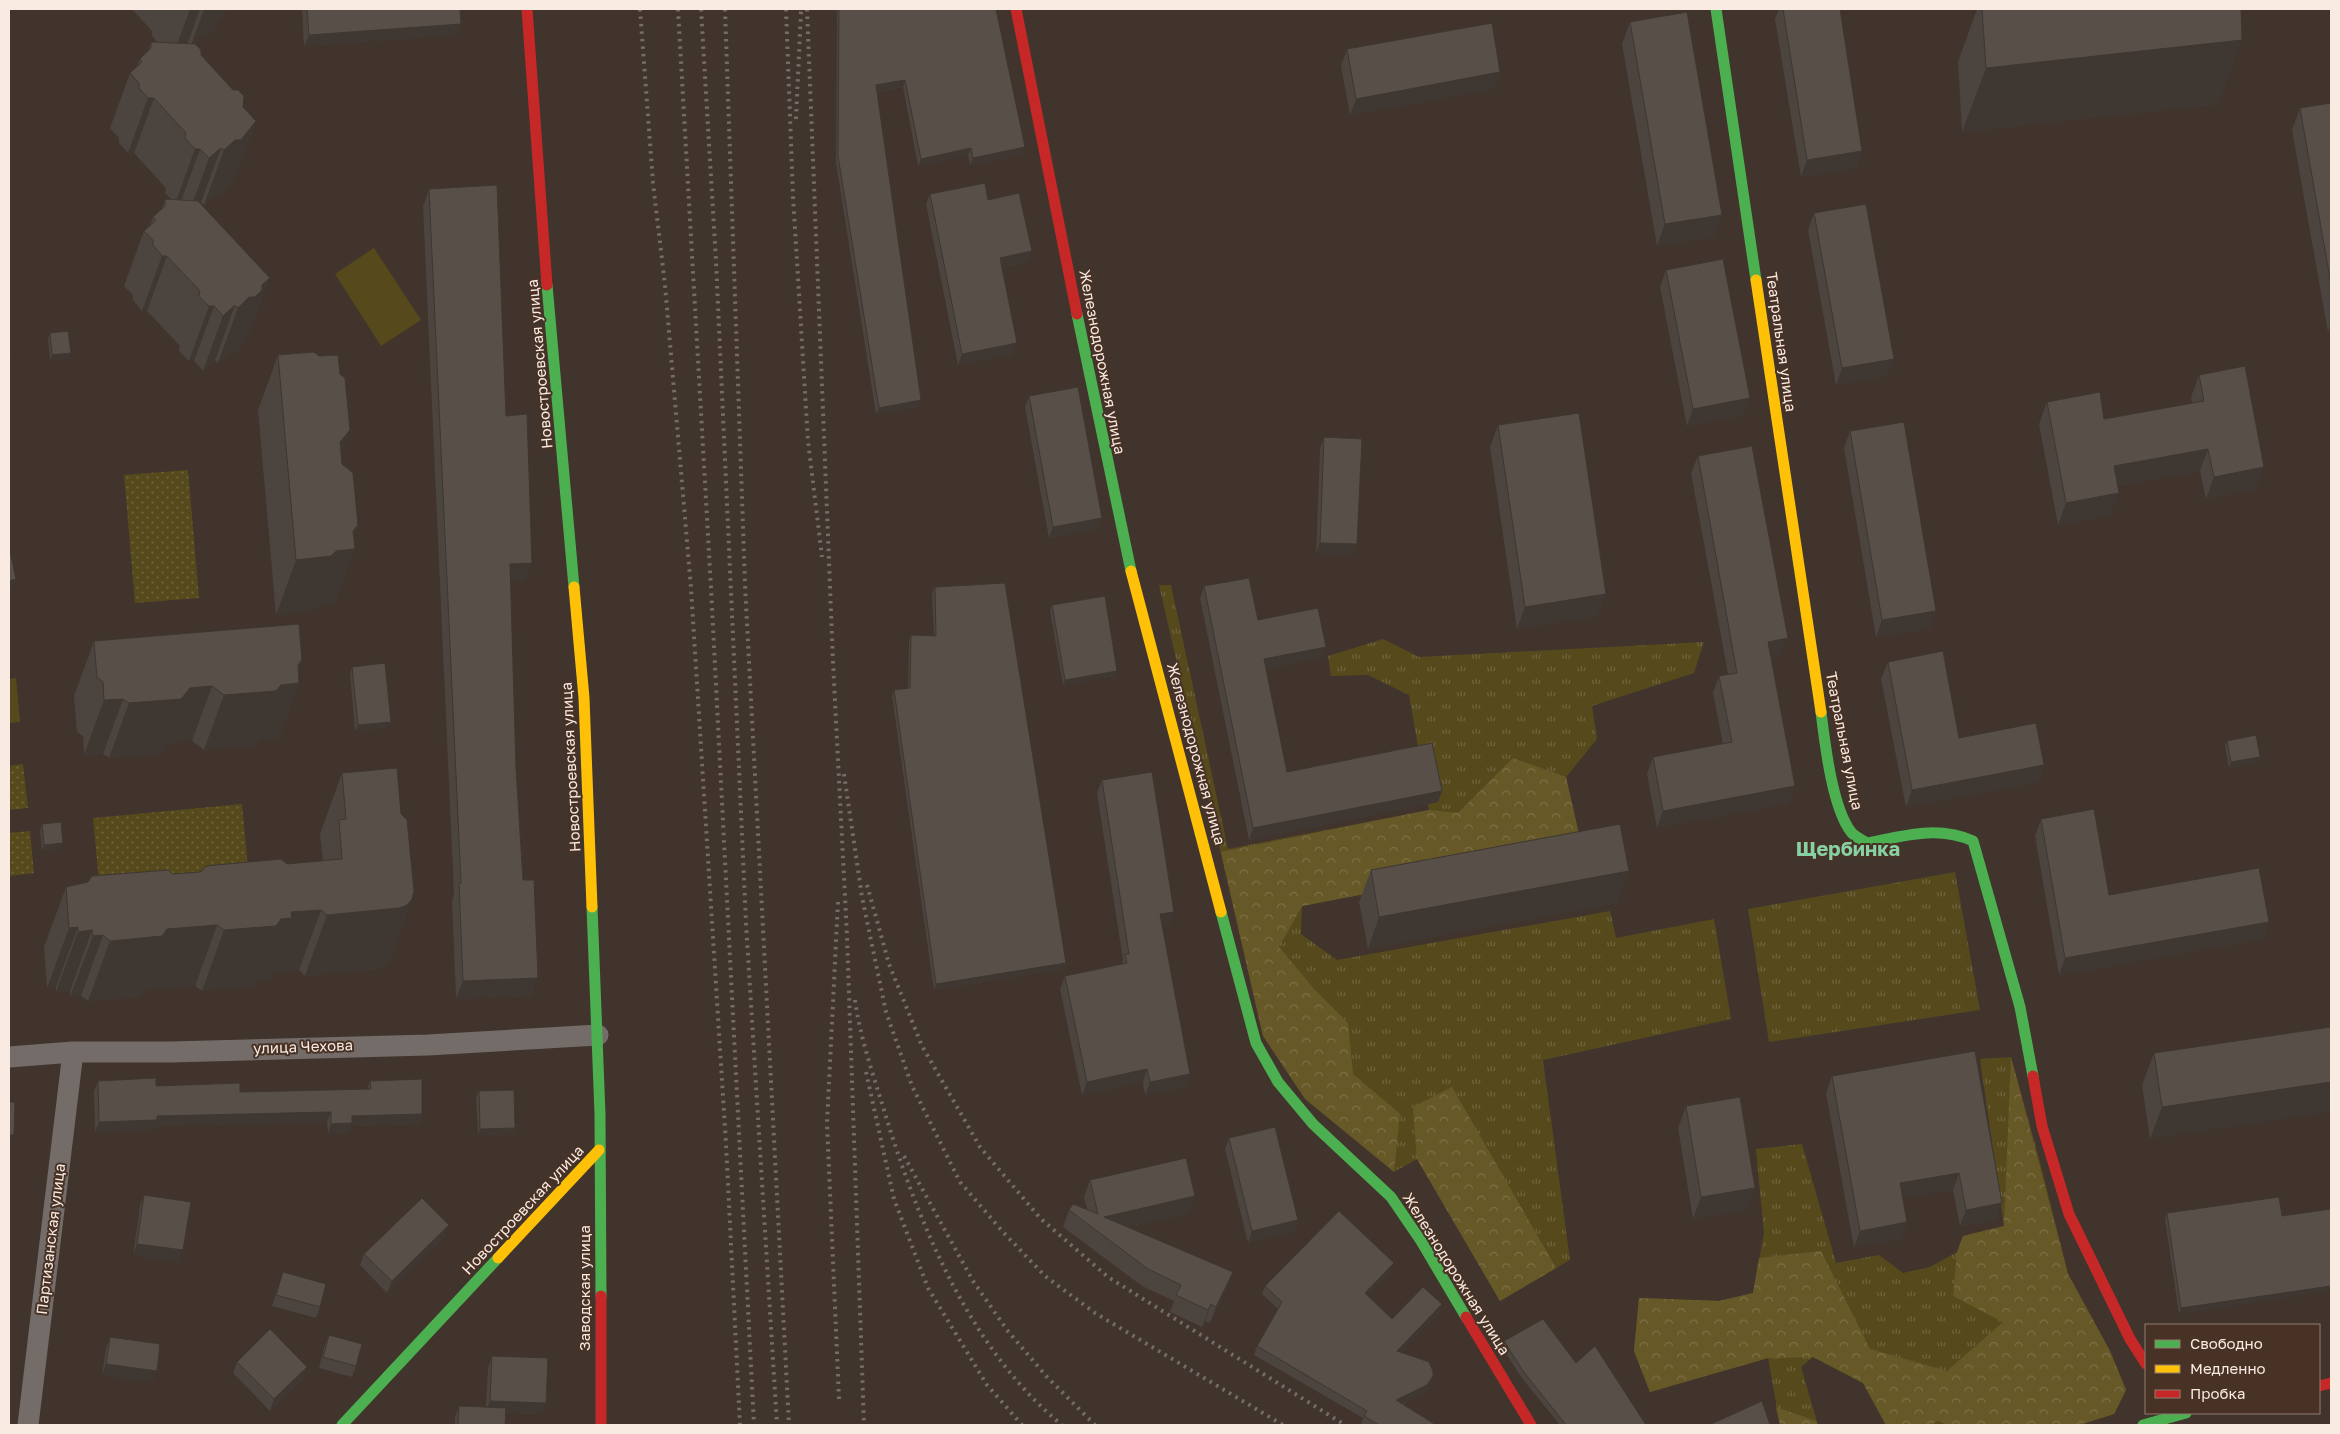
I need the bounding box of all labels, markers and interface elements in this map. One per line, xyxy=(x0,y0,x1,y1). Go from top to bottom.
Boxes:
street label: Железнодорожная улица xyxy=(1076,268,1130,456)
street label: Театральная улица xyxy=(1763,271,1801,413)
street label: Новостроевская улица xyxy=(523,279,555,450)
street label: Железнодорожная улица xyxy=(1164,661,1230,847)
street label: Театральная улица xyxy=(1823,670,1867,812)
street label: Новостроевская улица xyxy=(557,682,583,853)
district label: Щербинка xyxy=(1796,836,1900,860)
street label: улица Чехова xyxy=(253,1035,353,1057)
street label: Новостроевская улица xyxy=(458,1141,587,1278)
street label: Партизанская улица xyxy=(32,1162,68,1316)
street label: Железнодорожная улица xyxy=(1399,1189,1514,1358)
street label: Заводская улица xyxy=(575,1225,593,1351)
legend xyxy=(2145,1324,2320,1414)
text: Свободно xyxy=(2190,1334,2263,1352)
text: Медленно xyxy=(2190,1359,2266,1377)
text: Пробка xyxy=(2190,1384,2245,1402)

